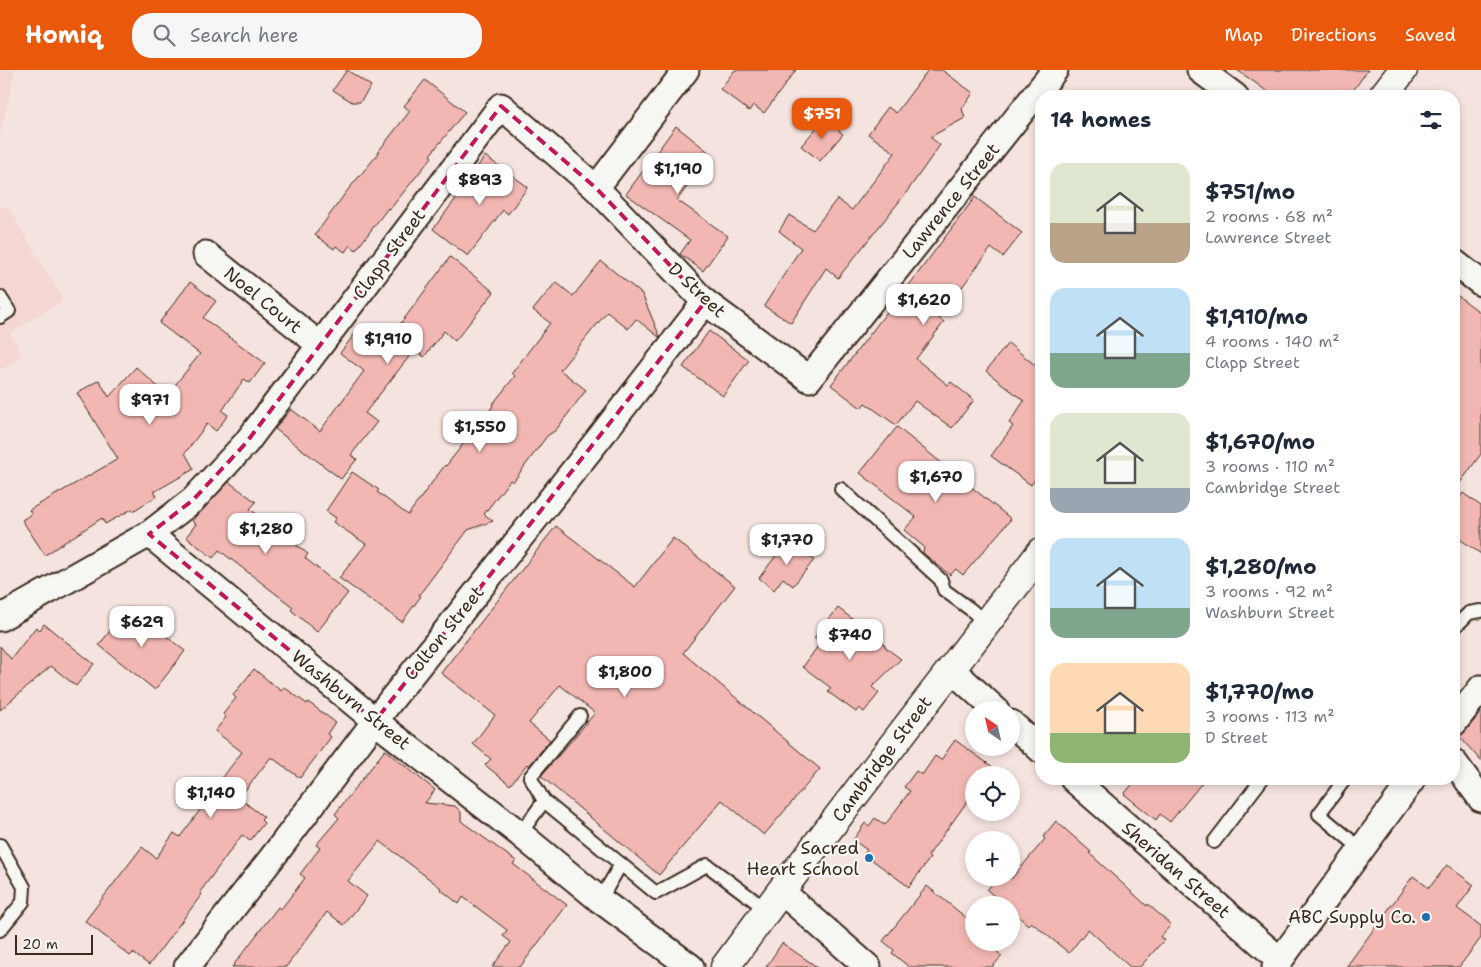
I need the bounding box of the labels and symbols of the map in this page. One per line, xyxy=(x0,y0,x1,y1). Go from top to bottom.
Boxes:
pin: $751 xyxy=(792,98,852,140)
street label: Lawrence Street xyxy=(897,138,1005,264)
pin: $1,190 xyxy=(637,152,719,195)
pin: $893 xyxy=(450,164,510,206)
street label: Clapp Street xyxy=(347,204,431,304)
street label: D Street xyxy=(663,257,731,323)
street label: Noel Court xyxy=(219,261,307,339)
pin: $1,620 xyxy=(883,284,965,326)
pin: $1,910 xyxy=(347,322,429,365)
pin: $971 xyxy=(120,384,180,426)
pin: $1,550 xyxy=(439,410,521,453)
pin: $1,670 xyxy=(895,460,977,503)
pin: $1,280 xyxy=(225,512,307,555)
pin: $1,770 xyxy=(746,524,828,566)
street label: Colton Street xyxy=(399,581,490,685)
pin: $629 xyxy=(112,606,172,648)
pin: $740 xyxy=(820,618,880,661)
street label: Washburn Street xyxy=(287,645,416,755)
pin: $1,800 xyxy=(584,656,666,698)
street label: Cambridge Street xyxy=(827,691,937,827)
north arrow xyxy=(965,701,1020,756)
pin: $1,140 xyxy=(170,776,252,819)
street label: Sheridan Street xyxy=(1117,816,1235,924)
place label: Sacred Heart School xyxy=(746,836,860,881)
marker: Sacred Heart School xyxy=(863,852,875,864)
place label: ABC Supply Co. xyxy=(1288,905,1416,929)
marker: ABC Supply Co. xyxy=(1420,911,1432,923)
scale bar xyxy=(15,932,92,955)

